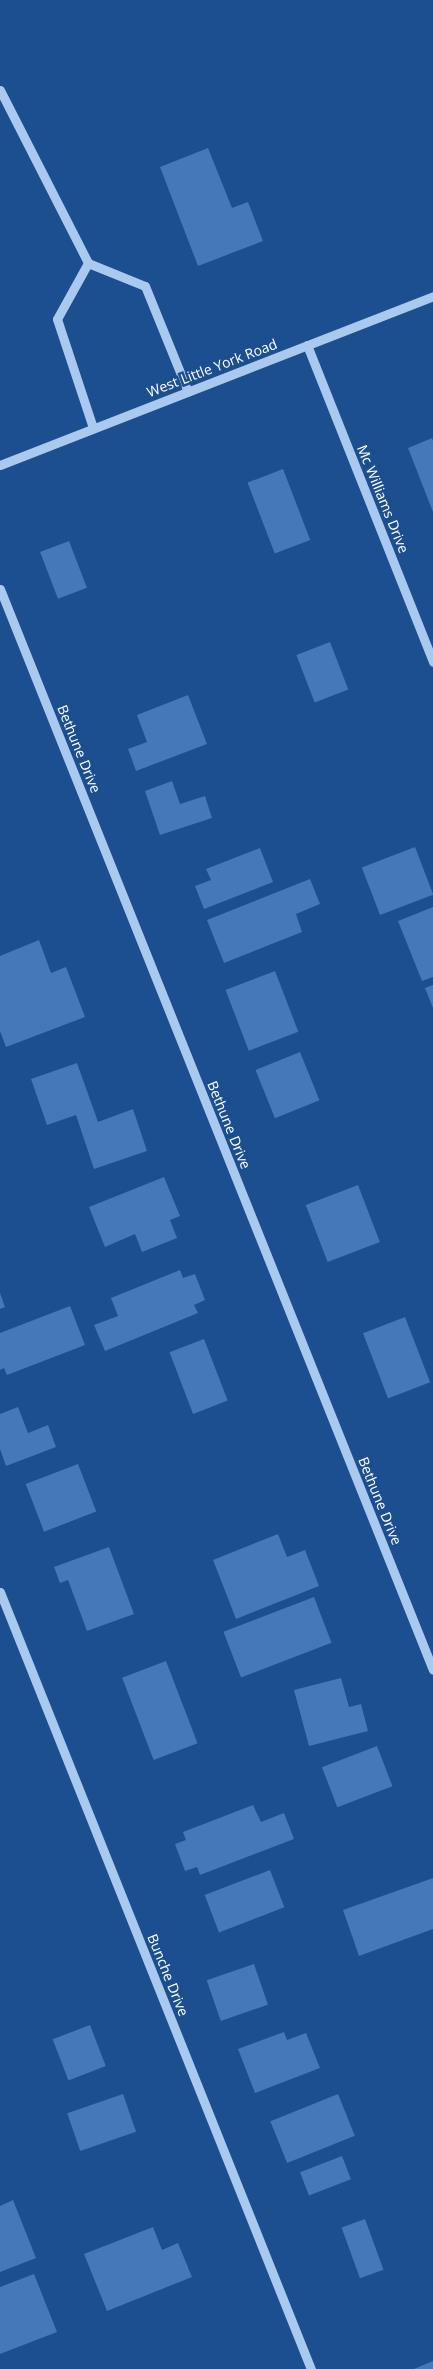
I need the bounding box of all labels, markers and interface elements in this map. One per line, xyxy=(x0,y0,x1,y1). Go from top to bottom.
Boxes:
street label: West Little York Road xyxy=(144,335,280,401)
street label: Mc Williams Drive xyxy=(354,442,412,556)
street label: Bethune Drive xyxy=(54,703,104,795)
street label: Bethune Drive xyxy=(204,1079,254,1171)
street label: Bethune Drive xyxy=(355,1455,405,1547)
street label: Bunche Drive xyxy=(144,1931,192,2019)

